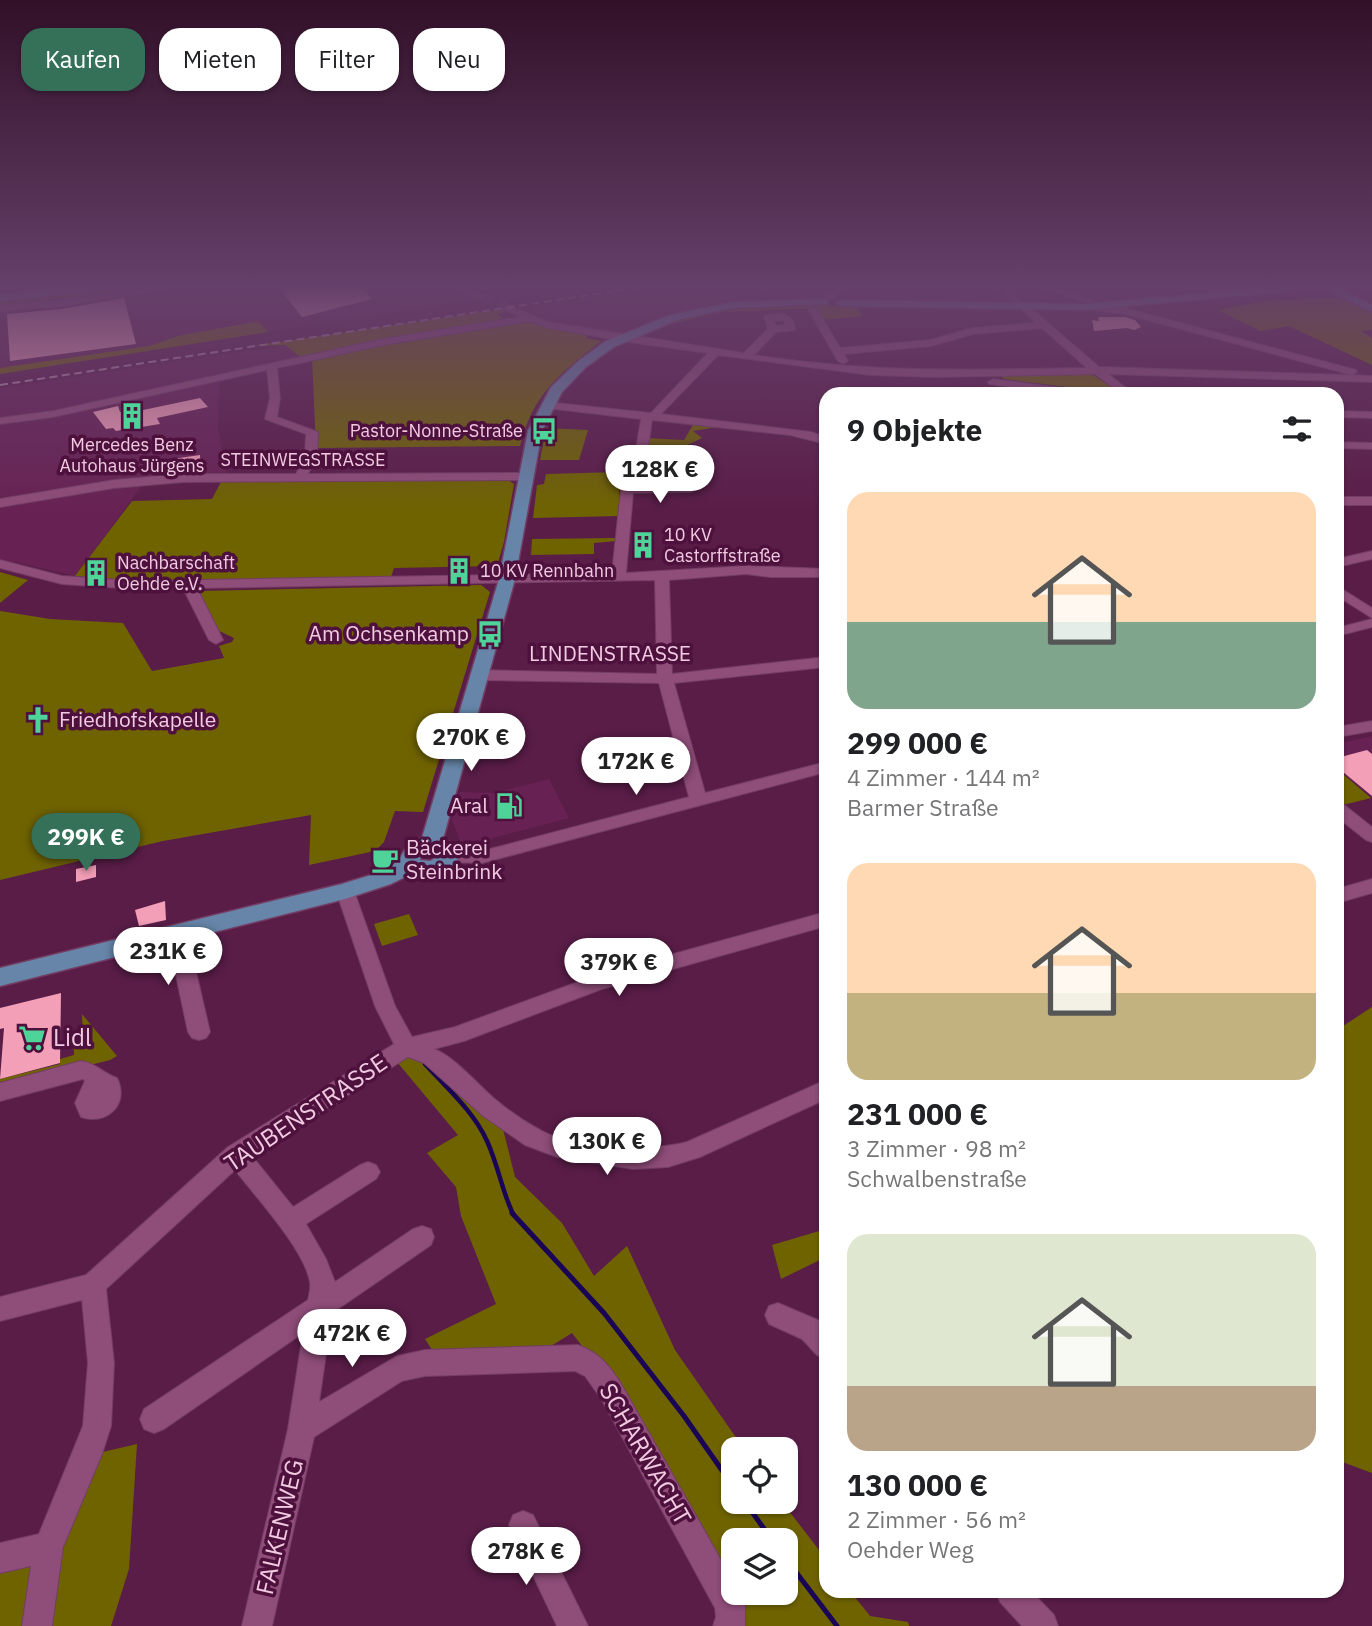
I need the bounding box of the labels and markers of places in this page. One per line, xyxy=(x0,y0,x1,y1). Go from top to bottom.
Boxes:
building icon: Mercedes Benz Autohaus Jürgens xyxy=(117,401,147,431)
bus stop icon: Pastor-Nonne-Straße xyxy=(529,416,559,446)
place label: Pastor-Nonne-Straße xyxy=(350,419,523,442)
place label: Mercedes Benz Autohaus Jürgens xyxy=(59,433,205,477)
pin: 128K € xyxy=(603,446,717,505)
place label: 10 KV Castorffstraße xyxy=(664,523,781,567)
building icon: 10 KV Castorffstraße xyxy=(628,530,658,560)
place label: Nachbarschaft Oehde e.V. xyxy=(117,551,235,595)
building icon: 10 KV Rennbahn xyxy=(444,556,474,586)
building icon: Nachbarschaft Oehde e.V. xyxy=(81,558,111,588)
place label: 10 KV Rennbahn xyxy=(480,559,614,582)
place label: Am Ochsenkamp xyxy=(309,619,469,647)
bus stop icon: Am Ochsenkamp xyxy=(475,619,505,649)
church icon: Friedhofskapelle xyxy=(23,705,53,735)
place label: Friedhofskapelle xyxy=(59,705,216,733)
pin: 270K € xyxy=(414,714,528,773)
pin: 172K € xyxy=(579,738,693,797)
place label: Aral xyxy=(450,791,488,819)
fuel station icon: Aral xyxy=(494,791,524,821)
pin: 299K € xyxy=(29,814,143,873)
place label: Bäckerei Steinbrink xyxy=(406,833,502,885)
cafe icon: Bäckerei Steinbrink xyxy=(370,845,400,875)
pin: 231K € xyxy=(111,928,225,987)
pin: 379K € xyxy=(562,939,676,998)
place label: Lidl xyxy=(53,1021,91,1053)
supermarket icon: Lidl xyxy=(17,1023,47,1053)
pin: 130K € xyxy=(550,1118,664,1177)
pin: 472K € xyxy=(295,1310,409,1369)
pin: 278K € xyxy=(469,1528,583,1587)

